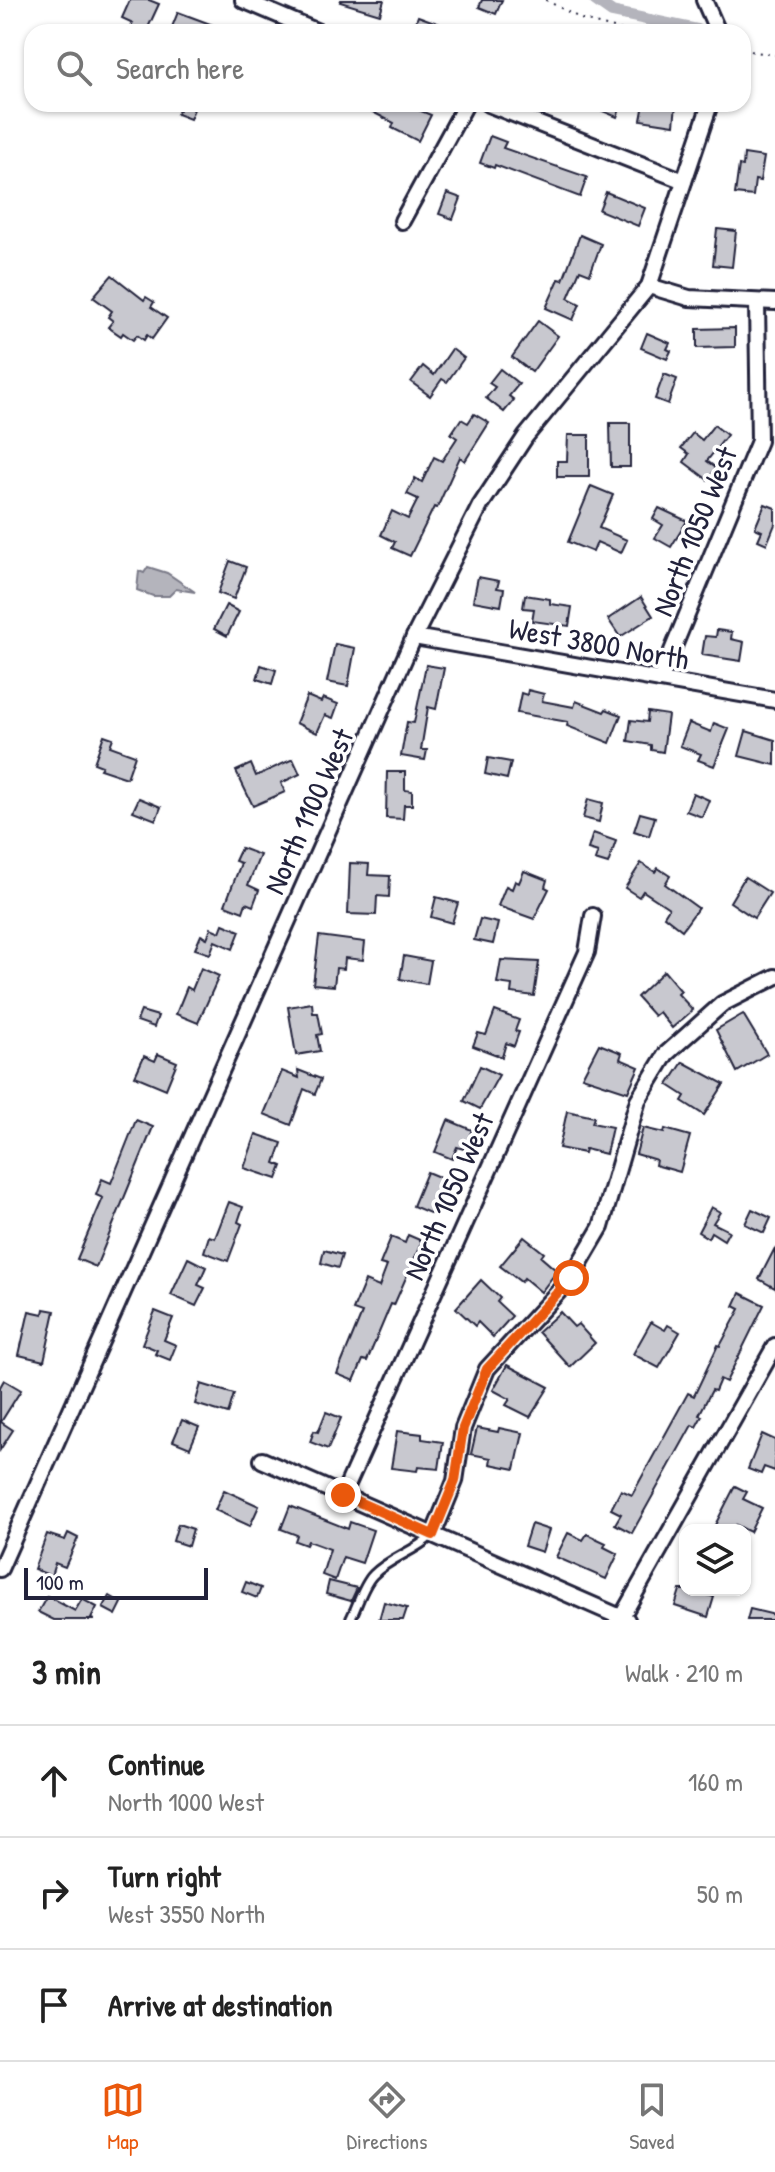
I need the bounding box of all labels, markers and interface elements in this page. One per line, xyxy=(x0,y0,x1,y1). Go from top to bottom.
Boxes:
search box xyxy=(24,24,751,112)
icon: search xyxy=(52,46,96,90)
text: Search here xyxy=(116,48,244,88)
street label: North 1050 West xyxy=(642,440,746,622)
street label: West 3800 North xyxy=(506,608,692,678)
street label: North 1100 West xyxy=(254,721,363,900)
street label: North 1050 West xyxy=(393,1105,503,1286)
route start xyxy=(553,1260,589,1296)
route end xyxy=(325,1477,361,1513)
map controls xyxy=(679,1524,751,1596)
button: layers xyxy=(679,1524,751,1596)
scale bar xyxy=(24,1564,208,1600)
text: 100 m xyxy=(36,1567,84,1597)
text: 3 min xyxy=(32,1649,101,1695)
text: Walk · 210 m xyxy=(625,1655,743,1690)
text: Continue xyxy=(108,1744,205,1784)
icon: ahead xyxy=(32,1759,76,1803)
text: 160 m xyxy=(688,1764,743,1799)
text: North 1000 West xyxy=(108,1784,264,1819)
text: Turn right xyxy=(108,1856,221,1896)
icon: right xyxy=(32,1871,76,1915)
text: 50 m xyxy=(697,1876,743,1911)
text: West 3550 North xyxy=(108,1896,265,1931)
icon: arrive xyxy=(32,1983,76,2027)
text: Arrive at destination xyxy=(108,1985,333,2025)
tab: Map xyxy=(101,2078,145,2156)
tab: Directions xyxy=(347,2078,428,2156)
tab: Saved xyxy=(629,2078,674,2156)

